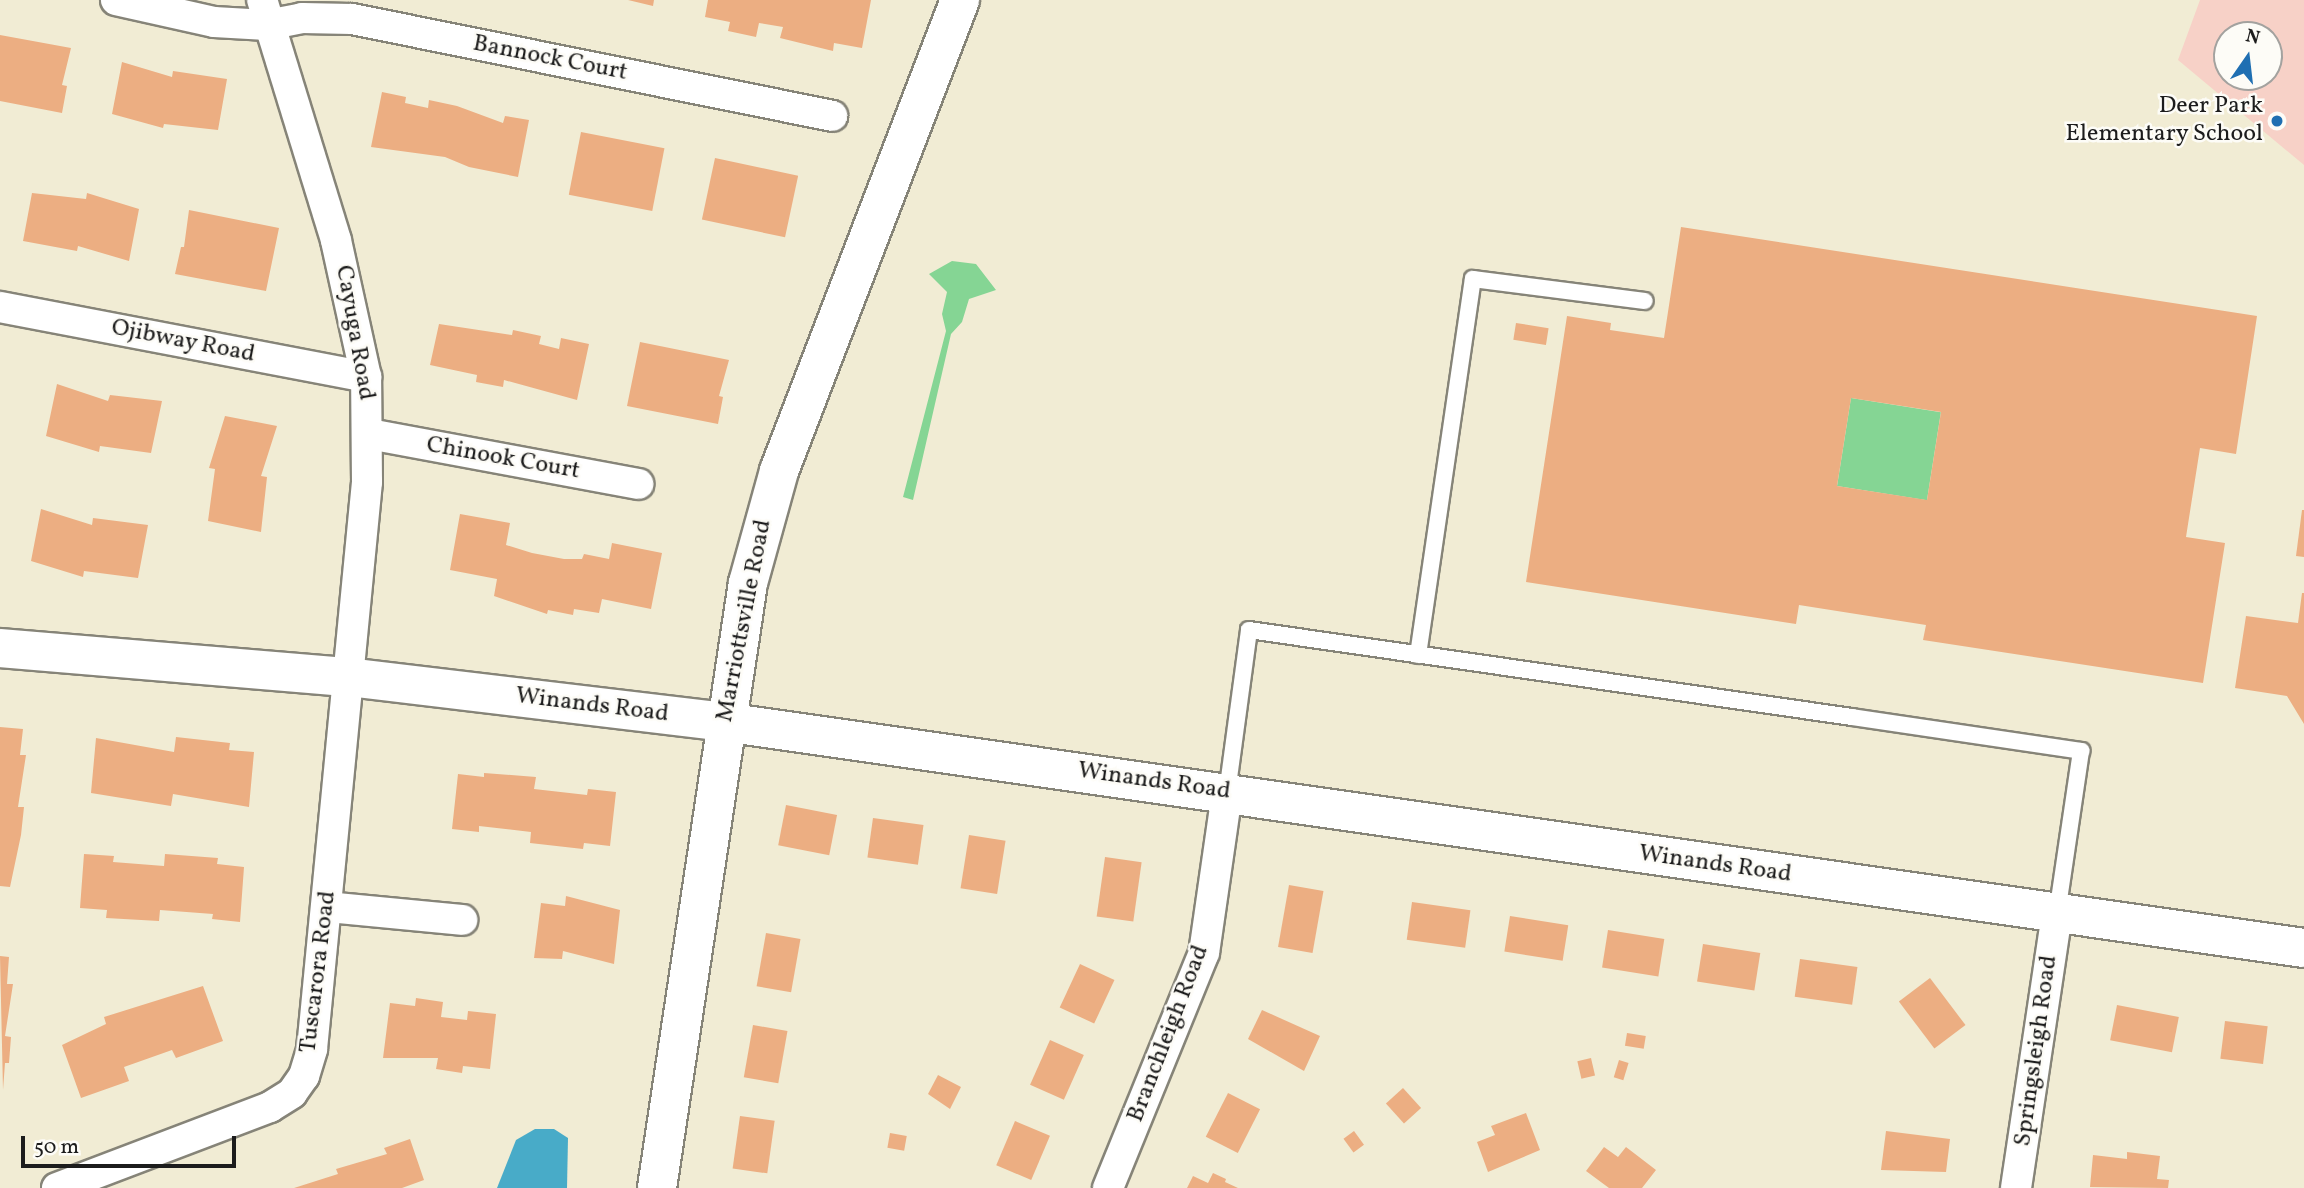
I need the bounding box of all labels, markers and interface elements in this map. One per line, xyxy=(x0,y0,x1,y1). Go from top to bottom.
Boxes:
north arrow xyxy=(2213,21,2283,91)
text: N xyxy=(2243,23,2262,52)
street label: Bannock Court xyxy=(470,30,630,88)
place label: Deer Park Elementary School xyxy=(2065,93,2263,149)
marker: Deer Park Elementary School xyxy=(2269,113,2285,129)
street label: Cayuga Road xyxy=(328,263,380,403)
street label: Ojibway Road xyxy=(108,314,258,370)
street label: Chinook Court xyxy=(424,431,582,487)
street label: Marriottsville Road xyxy=(711,517,779,725)
street label: Winands Road xyxy=(514,682,670,730)
street label: Winands Road xyxy=(1076,757,1232,807)
street label: Winands Road xyxy=(1637,840,1793,890)
street label: Tuscarora Road xyxy=(295,889,343,1055)
street label: Branchleigh Road xyxy=(1122,942,1216,1126)
street label: Springsleigh Road xyxy=(2009,954,2065,1148)
scale bar xyxy=(24,1122,240,1166)
text: 50 m xyxy=(34,1133,79,1162)

